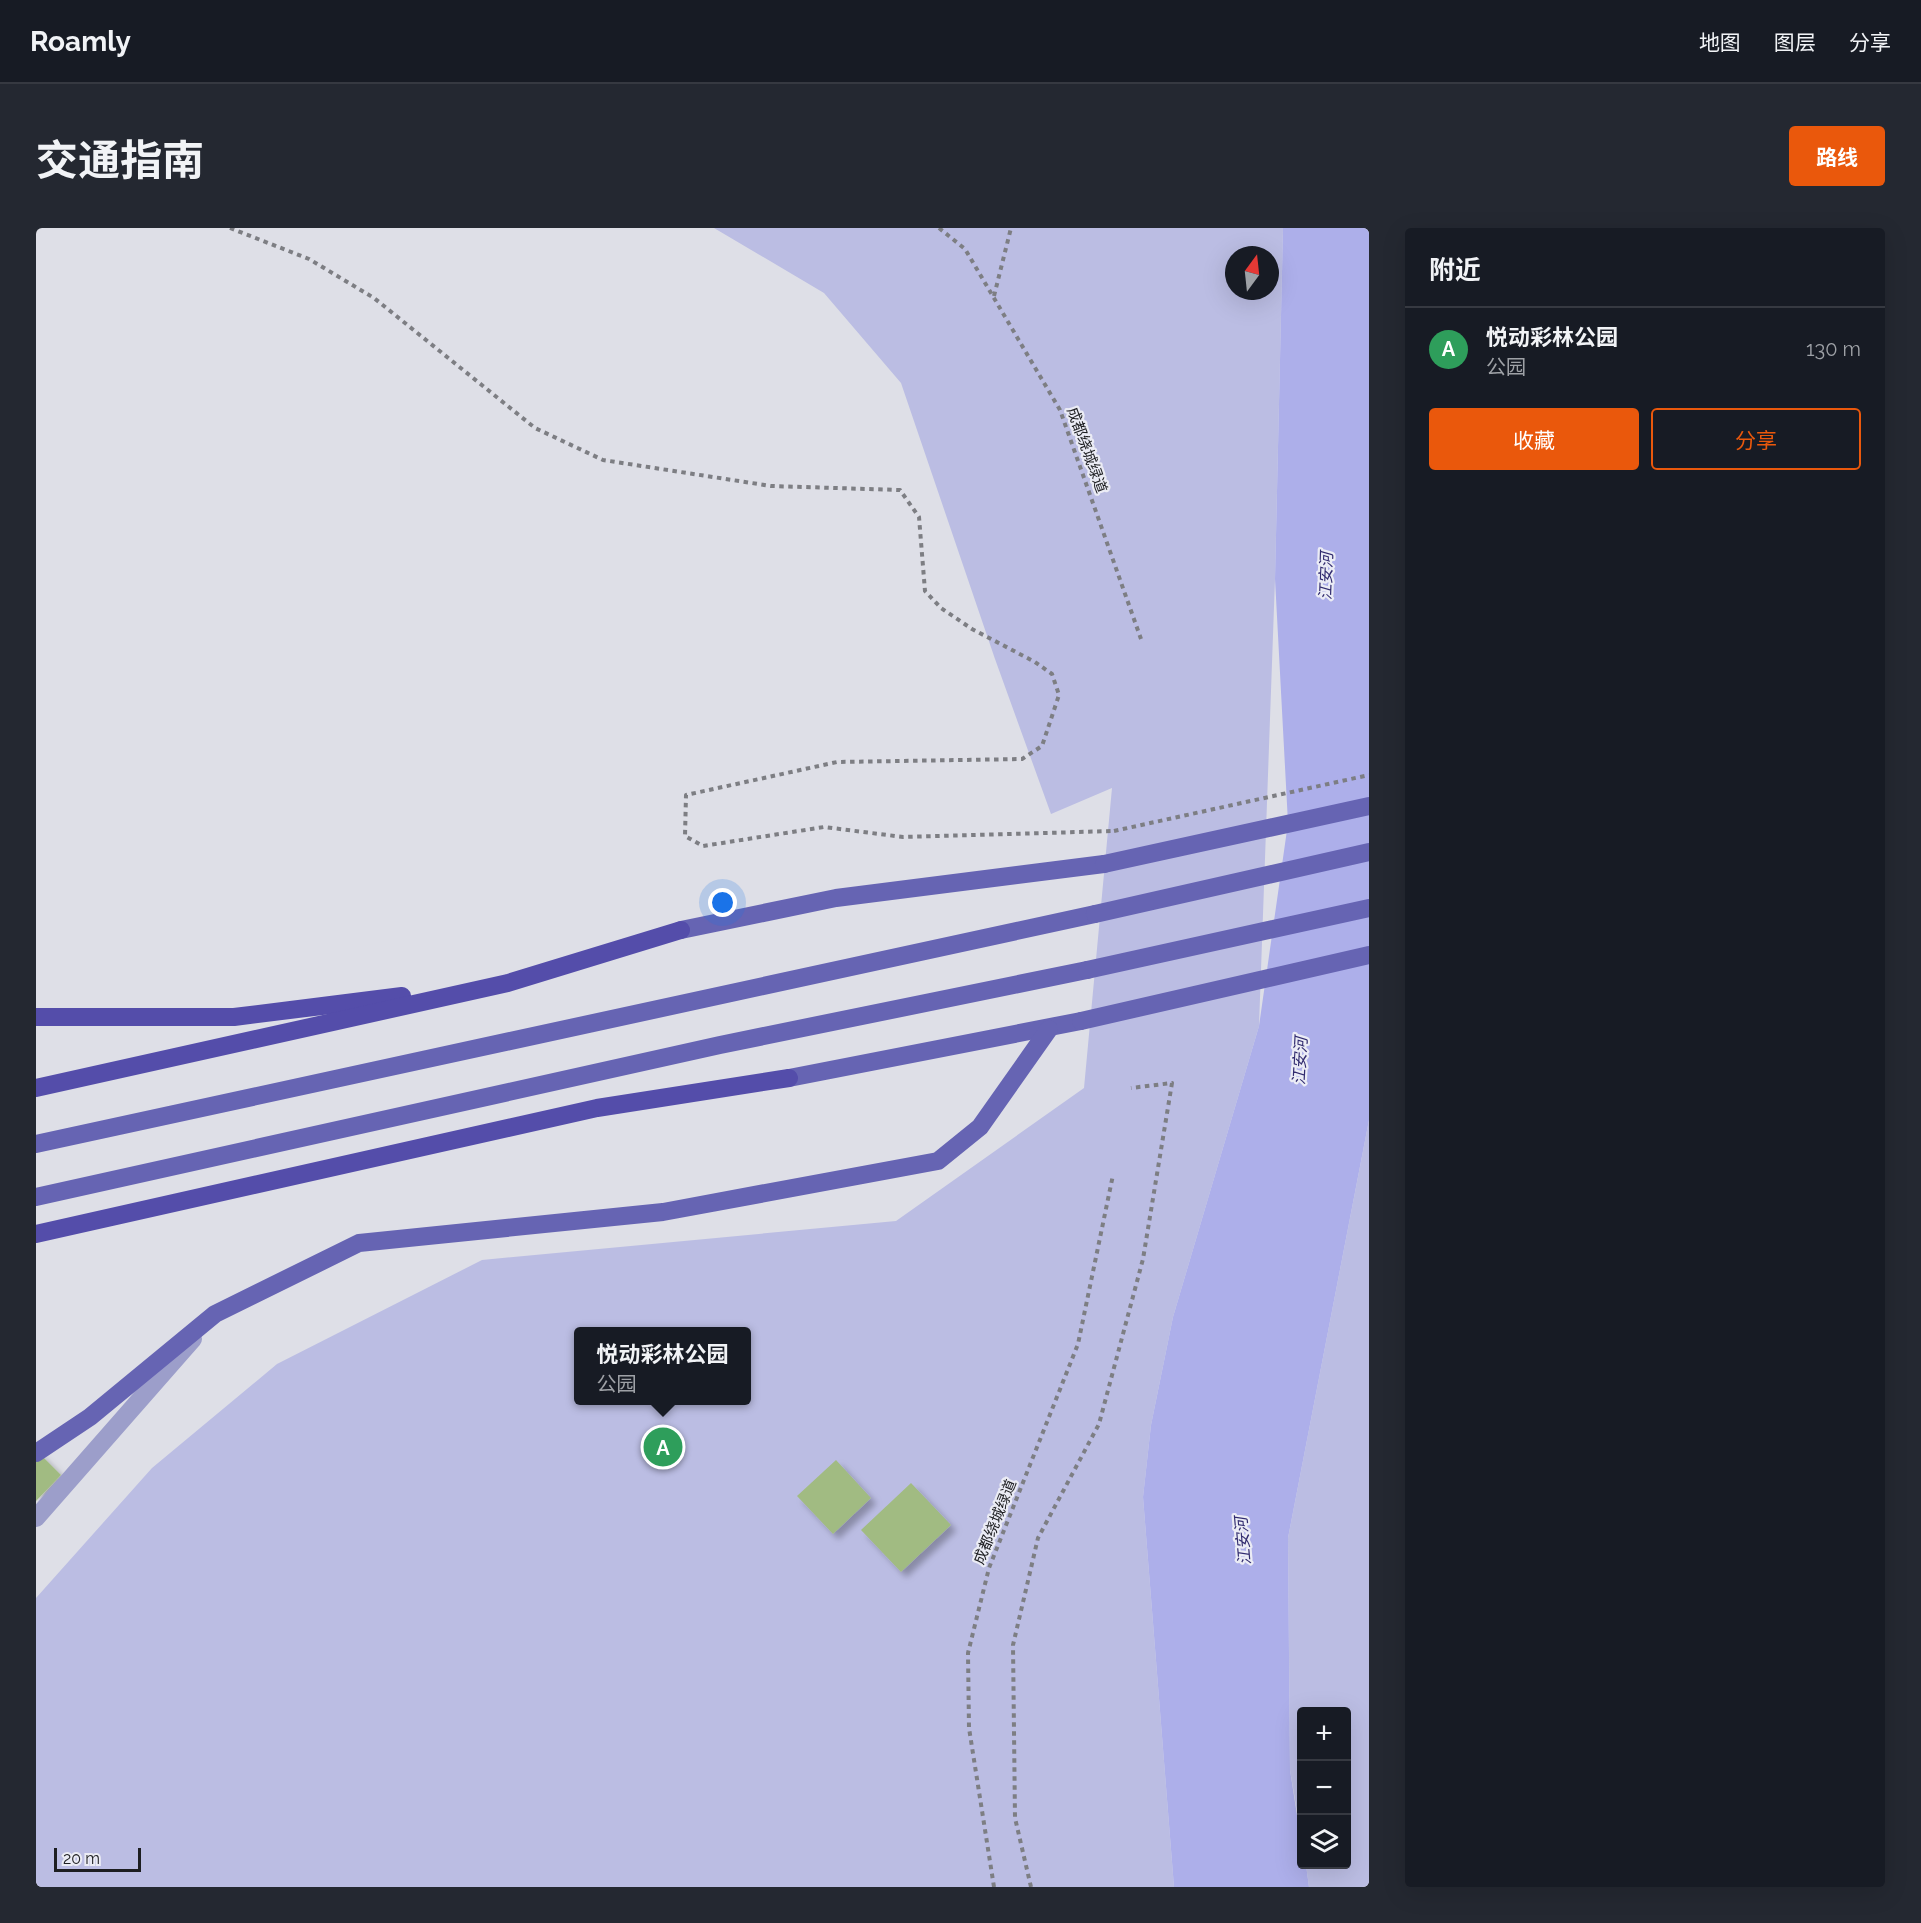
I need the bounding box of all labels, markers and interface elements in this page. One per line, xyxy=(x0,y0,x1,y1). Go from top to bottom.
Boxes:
text: Roamly xyxy=(30,25,131,58)
text: 地图 xyxy=(1699,30,1741,55)
text: 图层 xyxy=(1774,30,1816,55)
text: 分享 xyxy=(1849,30,1891,55)
button: 路线 xyxy=(1789,126,1885,186)
text: 交通指南 xyxy=(36,136,204,185)
north arrow xyxy=(1225,246,1279,300)
text: 附近 xyxy=(1429,255,1481,285)
text: 悦动彩林公园 xyxy=(1486,324,1618,350)
text: A xyxy=(1442,337,1455,361)
text: 130 m xyxy=(1806,337,1861,361)
text: 公园 xyxy=(1486,355,1526,379)
street label: 成都绕城绿道 xyxy=(1063,405,1111,495)
button: 收藏 xyxy=(1429,408,1639,470)
button: 分享 xyxy=(1651,408,1861,470)
water label: 江安河 xyxy=(1316,549,1336,600)
your location xyxy=(708,888,737,917)
water label: 江安河 xyxy=(1289,1034,1311,1085)
popup xyxy=(574,1327,751,1405)
text: 悦动彩林公园 xyxy=(596,1341,729,1367)
text: 公园 xyxy=(596,1372,636,1396)
pin: A xyxy=(644,1424,682,1470)
street label: 成都绕城绿道 xyxy=(970,1477,1020,1567)
water label: 江安河 xyxy=(1231,1513,1255,1566)
map controls xyxy=(1297,1707,1351,1869)
button: + xyxy=(1297,1707,1351,1761)
button: − xyxy=(1297,1761,1351,1815)
button: layers xyxy=(1297,1815,1351,1869)
scale bar xyxy=(54,1845,141,1872)
text: 20 m xyxy=(63,1849,100,1868)

